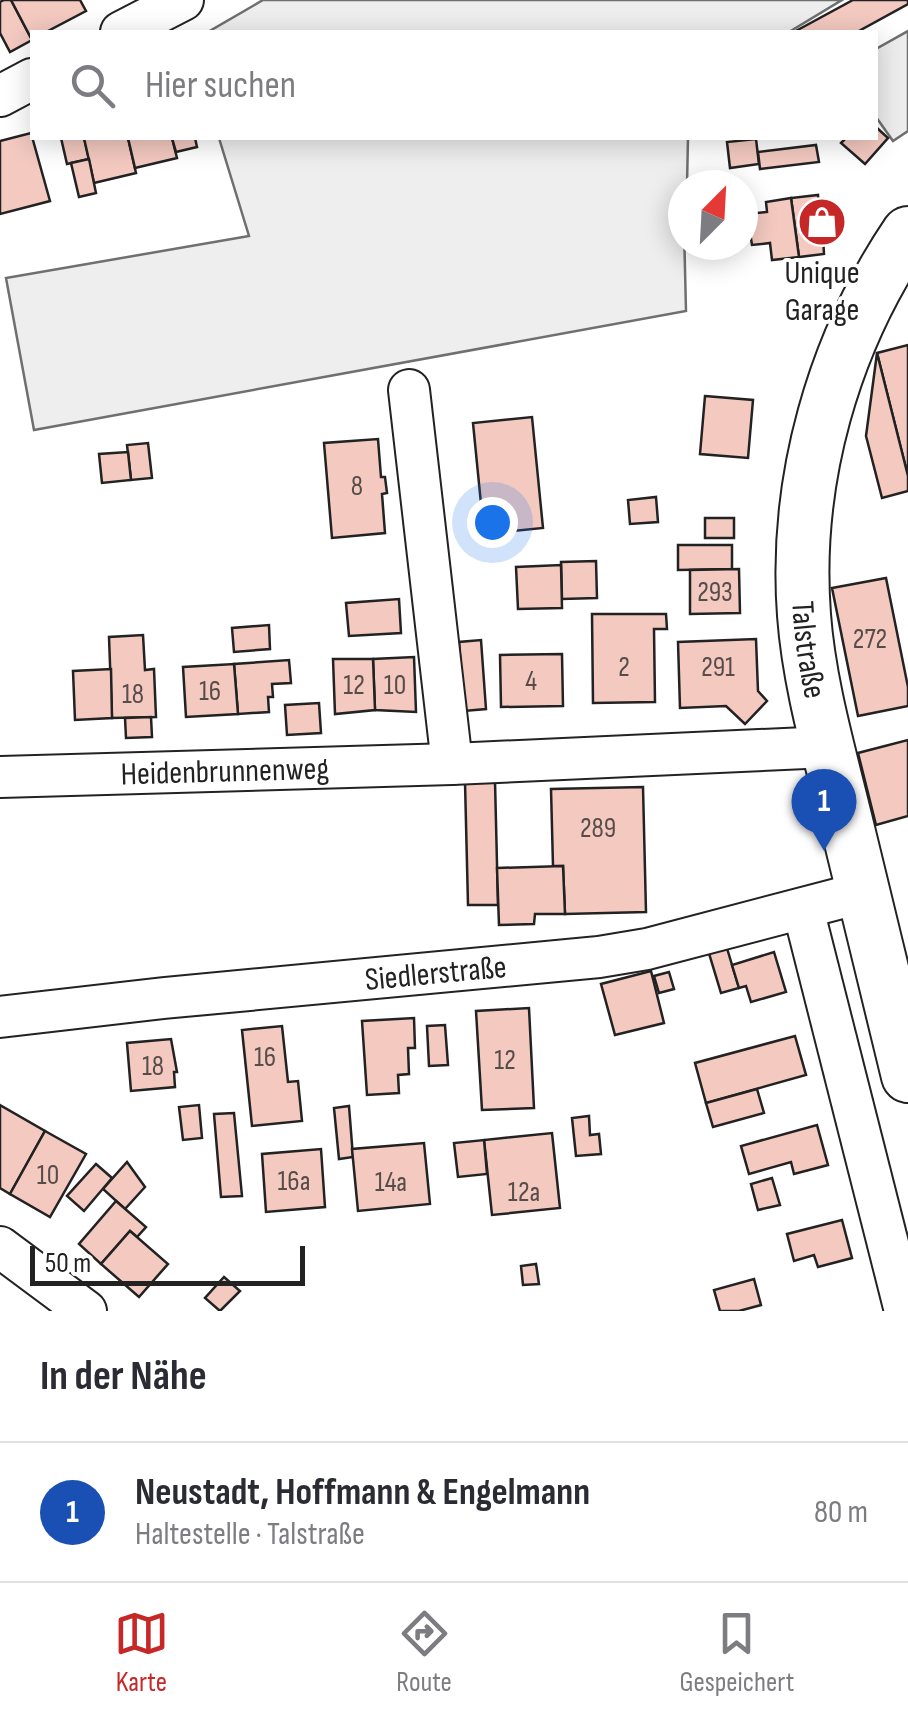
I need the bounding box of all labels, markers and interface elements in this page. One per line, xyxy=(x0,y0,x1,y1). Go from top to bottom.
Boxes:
search box xyxy=(30,30,878,140)
icon: search xyxy=(65,58,120,113)
text: Hier suchen xyxy=(145,63,296,108)
north arrow xyxy=(668,170,758,260)
shop icon: Unique Garage xyxy=(796,196,848,248)
place label: Unique Garage xyxy=(784,254,860,330)
house number: 8 xyxy=(351,470,363,503)
your location xyxy=(467,497,518,548)
house number: 293 xyxy=(697,576,733,609)
street label: Talstraße xyxy=(782,600,834,702)
house number: 272 xyxy=(853,623,887,656)
house number: 2 xyxy=(618,651,630,684)
house number: 291 xyxy=(701,651,735,684)
house number: 4 xyxy=(525,665,537,698)
house number: 12 xyxy=(343,669,365,702)
house number: 10 xyxy=(384,669,406,702)
house number: 16 xyxy=(199,675,221,708)
house number: 18 xyxy=(122,678,144,711)
street label: Heidenbrunnenweg xyxy=(120,750,330,795)
pin: 1 xyxy=(792,768,856,851)
house number: 289 xyxy=(580,812,616,845)
street label: Siedlerstraße xyxy=(363,948,508,1000)
house number: 16 xyxy=(254,1041,276,1074)
house number: 12 xyxy=(494,1044,516,1077)
house number: 18 xyxy=(142,1050,164,1083)
house number: 10 xyxy=(37,1159,59,1192)
house number: 16a xyxy=(278,1165,310,1198)
house number: 14a xyxy=(375,1166,407,1199)
house number: 12a xyxy=(508,1176,540,1209)
scale bar xyxy=(30,1241,305,1286)
text: 50 m xyxy=(45,1247,91,1280)
text: In der Nähe xyxy=(40,1351,207,1402)
text: Neustadt, Hoffmann & Engelmann xyxy=(135,1470,590,1515)
text: 1 xyxy=(66,1493,79,1532)
text: 80 m xyxy=(814,1493,868,1532)
text: Haltestelle · Talstraße xyxy=(135,1515,365,1554)
tab: Karte xyxy=(114,1606,169,1699)
tab: Route xyxy=(396,1606,452,1699)
tab: Gespeichert xyxy=(679,1606,794,1699)

